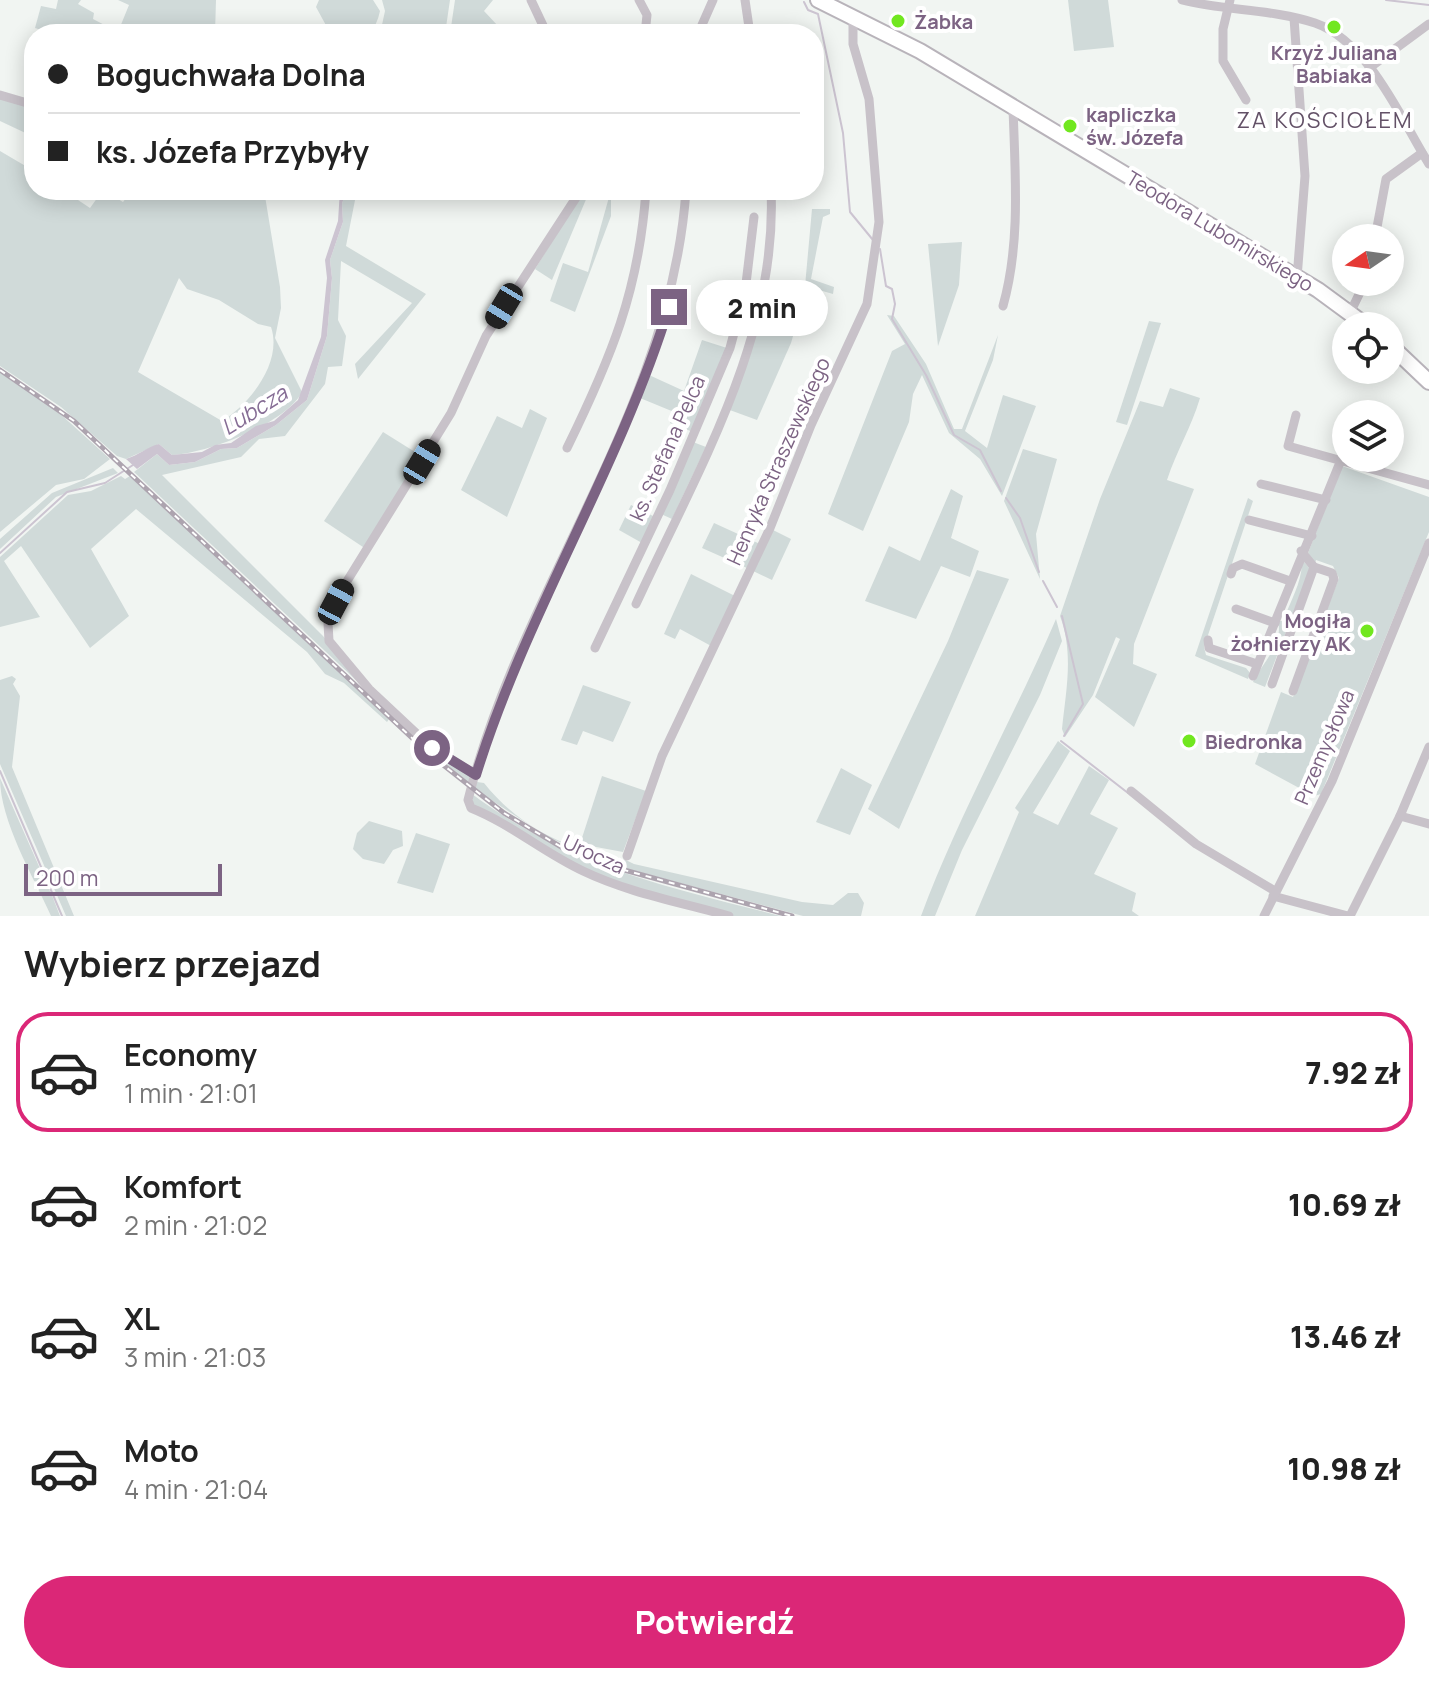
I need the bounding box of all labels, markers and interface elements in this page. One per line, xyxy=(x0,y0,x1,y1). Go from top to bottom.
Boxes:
place label: Żabka xyxy=(914,8,973,35)
marker: Żabka xyxy=(889,12,907,30)
marker: Krzyż Juliana Babiaka xyxy=(1325,18,1343,36)
place label: Krzyż Juliana Babiaka xyxy=(1271,39,1397,89)
text: Boguchwała Dolna xyxy=(96,54,366,95)
place label: kapliczka św. Józefa xyxy=(1086,101,1184,151)
district label: ZA KOŚCIOŁEM xyxy=(1237,105,1413,135)
marker: kapliczka św. Józefa xyxy=(1061,117,1079,135)
text: ks. Józefa Przybyły xyxy=(96,131,369,172)
street label: Teodora Lubomirskiego xyxy=(1121,164,1319,298)
north arrow xyxy=(1332,224,1404,296)
map controls xyxy=(1332,224,1404,472)
car xyxy=(481,279,527,333)
callout: 2 min xyxy=(697,279,829,335)
route end xyxy=(651,289,687,325)
text: 2 min xyxy=(728,290,796,326)
button: locate xyxy=(1332,312,1404,384)
street label: Henryka Straszewskiego xyxy=(720,353,836,569)
street label: ks. Stefana Pelca xyxy=(623,371,711,525)
water label: Lubcza xyxy=(215,377,294,442)
button: layers xyxy=(1332,400,1404,472)
car xyxy=(399,435,445,489)
car xyxy=(314,575,358,629)
place label: Mogiła żołnierzy AK xyxy=(1231,607,1351,657)
marker: Mogiła żołnierzy AK xyxy=(1358,622,1376,640)
street label: Przemysłowa xyxy=(1288,685,1360,809)
place label: Biedronka xyxy=(1205,728,1303,755)
route start xyxy=(414,730,450,766)
marker: Biedronka xyxy=(1180,732,1198,750)
street label: Urocza xyxy=(559,828,629,880)
scale bar xyxy=(24,860,222,896)
text: 200 m xyxy=(36,863,98,893)
text: Wybierz przejazd xyxy=(24,939,321,988)
text: Economy xyxy=(124,1034,257,1075)
icon: car xyxy=(28,1036,100,1108)
text: 7.92 zł xyxy=(1305,1052,1401,1093)
text: 1 min · 21:01 xyxy=(124,1075,258,1111)
text: Komfort xyxy=(124,1166,242,1207)
icon: car xyxy=(28,1168,100,1240)
text: 10.69 zł xyxy=(1288,1184,1401,1225)
text: 2 min · 21:02 xyxy=(124,1207,267,1243)
text: XL xyxy=(124,1298,160,1339)
icon: car xyxy=(28,1300,100,1372)
text: 13.46 zł xyxy=(1290,1316,1401,1357)
text: 3 min · 21:03 xyxy=(124,1339,266,1375)
text: Moto xyxy=(124,1430,199,1471)
icon: car xyxy=(28,1432,100,1504)
text: 10.98 zł xyxy=(1287,1448,1401,1489)
text: 4 min · 21:04 xyxy=(124,1471,268,1507)
button: Potwierdź xyxy=(24,1576,1405,1668)

